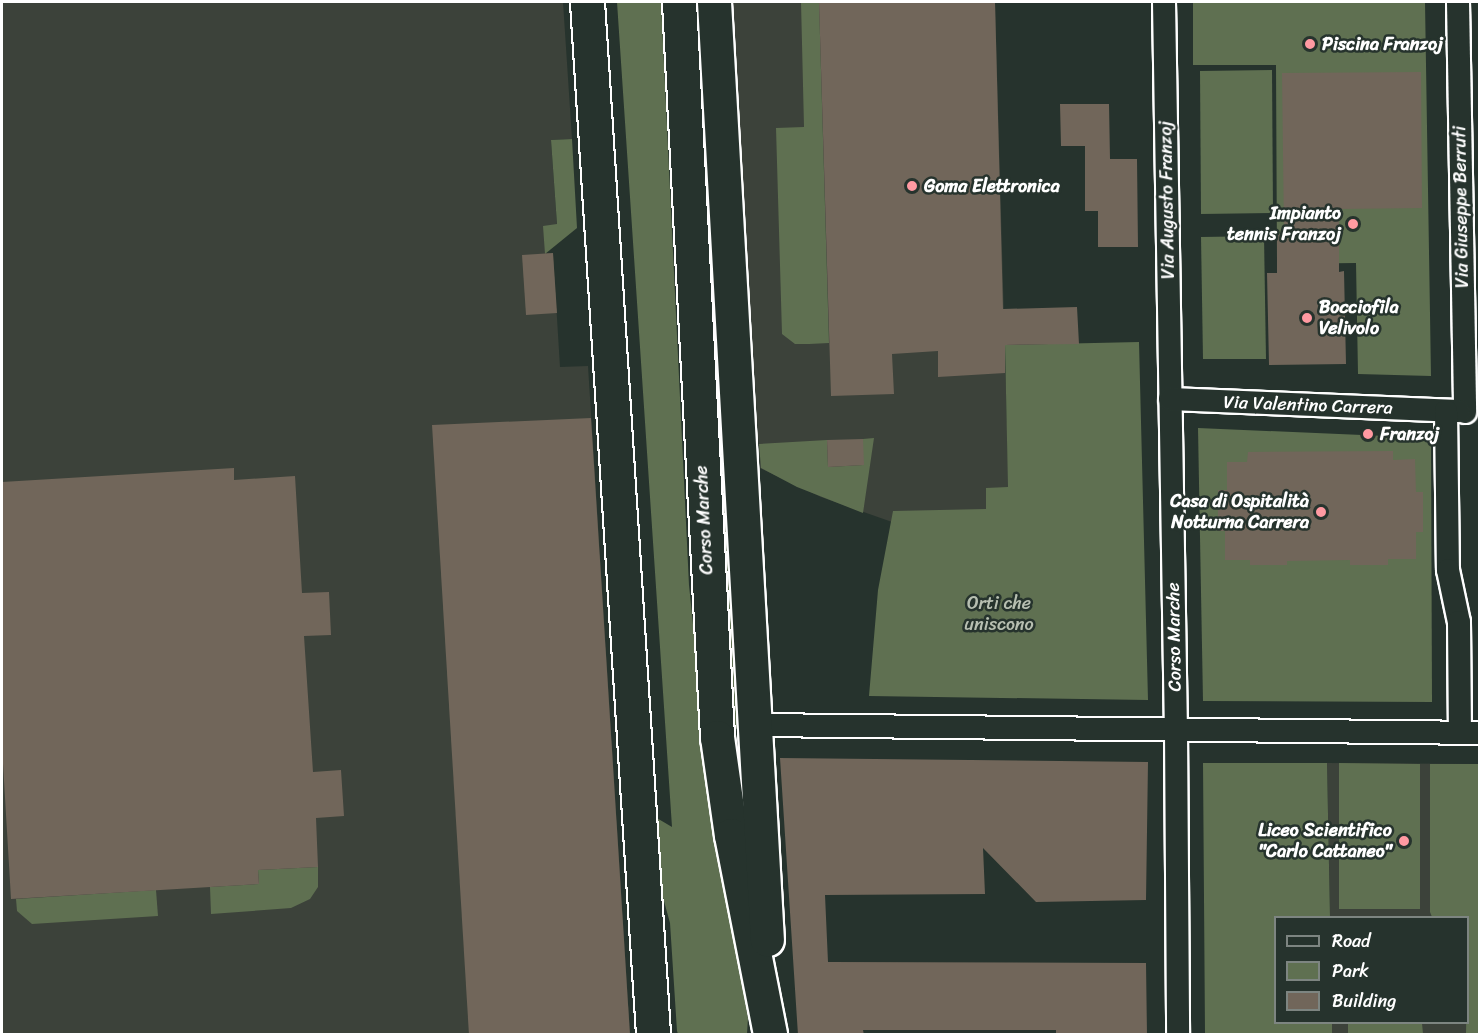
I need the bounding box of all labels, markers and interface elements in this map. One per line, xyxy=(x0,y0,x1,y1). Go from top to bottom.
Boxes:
place label: Piscina Franzoj xyxy=(1322,33,1443,55)
marker: Piscina Franzoj xyxy=(1303,37,1317,51)
street label: Via Augusto Franzoj xyxy=(1155,121,1179,279)
street label: Via Giuseppe Berruti xyxy=(1449,126,1473,288)
place label: Goma Elettronica xyxy=(924,175,1060,197)
marker: Goma Elettronica xyxy=(905,179,919,193)
place label: Impianto tennis Franzoj xyxy=(1227,203,1341,246)
marker: Impianto tennis Franzoj xyxy=(1346,217,1360,231)
place label: Bocciofila Velivolo xyxy=(1319,297,1399,340)
marker: Bocciofila Velivolo xyxy=(1300,311,1314,325)
street label: Via Valentino Carrera xyxy=(1223,391,1393,419)
place label: Franzoj xyxy=(1380,423,1439,445)
marker: Franzoj xyxy=(1361,427,1375,441)
street label: Corso Marche xyxy=(690,465,718,575)
place label: Casa di Ospitalità Notturna Carrera xyxy=(1170,491,1309,534)
marker: Casa di Ospitalità Notturna Carrera xyxy=(1314,505,1328,519)
street label: Corso Marche xyxy=(1162,583,1186,691)
park label: Orti che uniscono xyxy=(964,593,1034,636)
place label: Liceo Scientifico "Carlo Cattaneo" xyxy=(1259,820,1392,862)
marker: Liceo Scientifico "Carlo Cattaneo" xyxy=(1397,834,1411,848)
legend xyxy=(1274,916,1469,1024)
text: Road xyxy=(1332,925,1371,957)
text: Park xyxy=(1332,955,1369,987)
text: Building xyxy=(1332,985,1396,1017)

